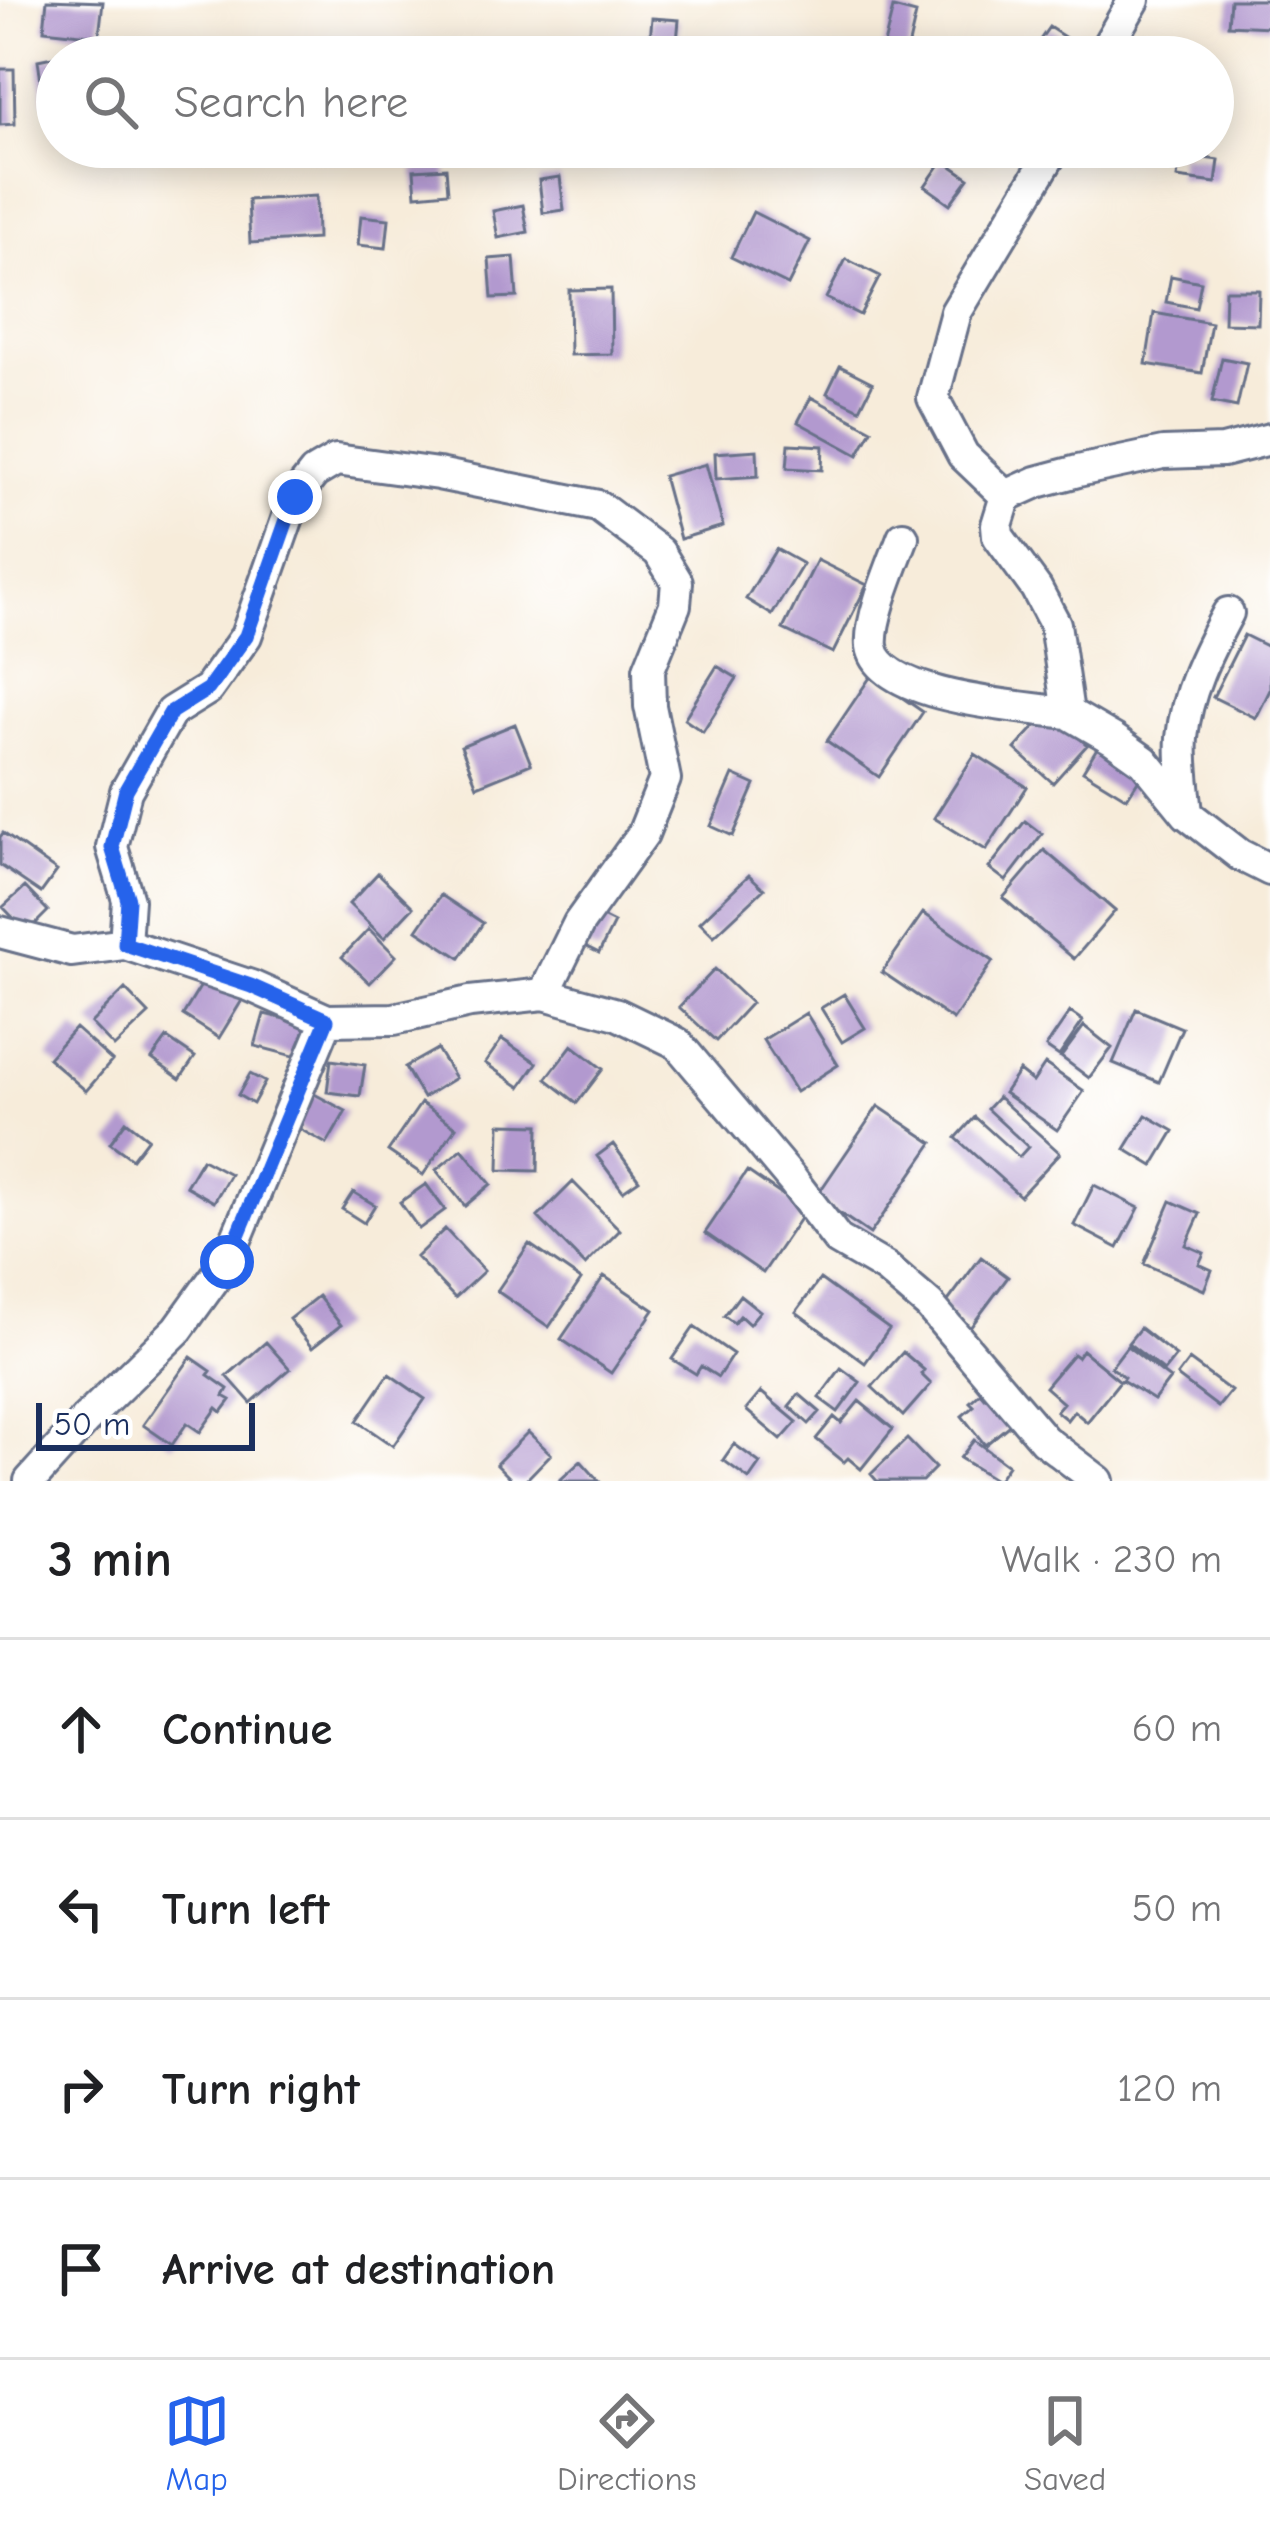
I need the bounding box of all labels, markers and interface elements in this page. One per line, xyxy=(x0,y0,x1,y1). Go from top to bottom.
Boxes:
search box xyxy=(36,36,1234,168)
icon: search xyxy=(78,69,144,135)
text: Search here xyxy=(174,76,408,128)
route end xyxy=(268,470,322,524)
route start xyxy=(200,1235,254,1289)
scale bar xyxy=(36,1397,255,1450)
text: 50 m xyxy=(54,1405,130,1443)
text: 3 min xyxy=(48,1530,172,1589)
text: Walk · 230 m xyxy=(1001,1537,1222,1582)
icon: ahead xyxy=(48,1696,114,1762)
text: Continue xyxy=(162,1703,332,1755)
text: 60 m xyxy=(1132,1706,1222,1751)
icon: left xyxy=(48,1876,114,1942)
text: Turn left xyxy=(162,1883,329,1935)
text: 50 m xyxy=(1132,1886,1222,1931)
icon: right xyxy=(48,2056,114,2122)
text: Turn right xyxy=(162,2063,360,2115)
text: 120 m xyxy=(1117,2066,1222,2111)
icon: arrive xyxy=(48,2236,114,2302)
text: Arrive at destination xyxy=(162,2243,555,2295)
tab: Map xyxy=(164,2388,230,2498)
tab: Directions xyxy=(557,2388,697,2498)
tab: Saved xyxy=(1024,2388,1106,2498)

